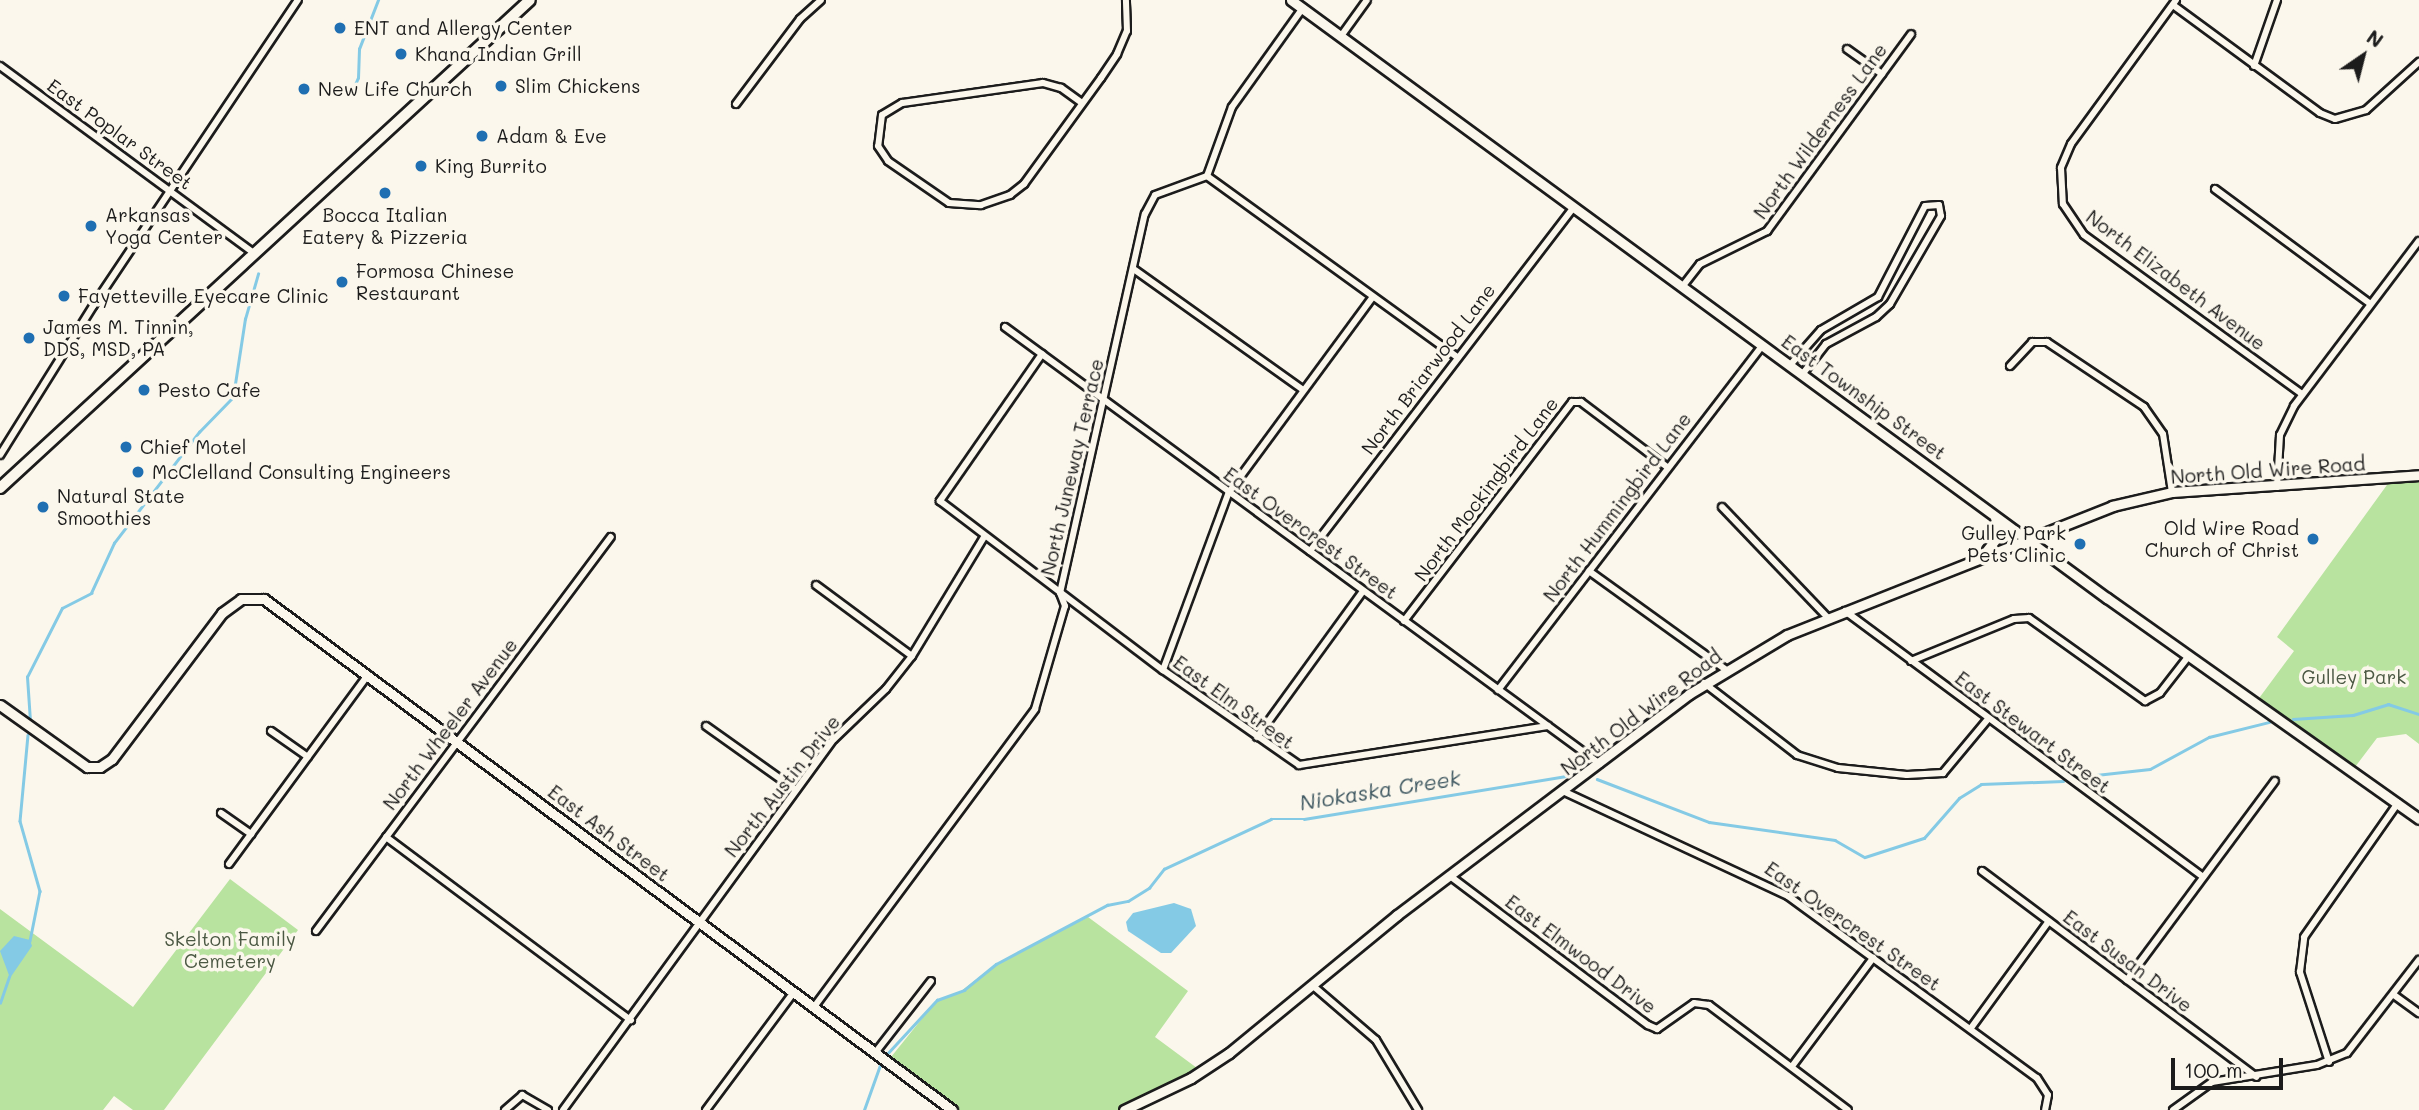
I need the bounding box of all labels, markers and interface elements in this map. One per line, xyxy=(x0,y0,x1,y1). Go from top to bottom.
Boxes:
place label: ENT and Allergy Center xyxy=(354,17,573,39)
marker: ENT and Allergy Center xyxy=(332,20,348,36)
north arrow xyxy=(2328,21,2398,91)
text: N xyxy=(2362,24,2388,53)
street label: North Wilderness Lane xyxy=(1749,39,1891,223)
place label: Khana Indian Grill xyxy=(415,43,582,65)
marker: Khana Indian Grill xyxy=(393,46,409,62)
street label: East Poplar Street xyxy=(43,74,197,194)
place label: Slim Chickens xyxy=(515,75,640,97)
place label: New Life Church xyxy=(318,78,472,100)
marker: Slim Chickens xyxy=(493,78,509,94)
marker: New Life Church xyxy=(296,81,312,97)
place label: Adam & Eve xyxy=(496,125,607,147)
marker: Adam & Eve xyxy=(474,128,490,144)
place label: King Burrito xyxy=(435,155,547,177)
marker: King Burrito xyxy=(413,158,429,174)
marker: Bocca Italian Eatery & Pizzeria xyxy=(377,185,393,201)
place label: Arkansas Yoga Center xyxy=(105,204,223,248)
place label: Bocca Italian Eatery & Pizzeria xyxy=(302,204,468,248)
street label: North Elizabeth Avenue xyxy=(2082,205,2270,355)
marker: Arkansas Yoga Center xyxy=(83,218,99,234)
place label: Formosa Chinese Restaurant xyxy=(356,260,514,304)
marker: Formosa Chinese Restaurant xyxy=(334,274,350,290)
street label: North Briarwood Lane xyxy=(1356,279,1500,459)
place label: Fayetteville Eyecare Clinic xyxy=(78,285,328,307)
marker: Fayetteville Eyecare Clinic xyxy=(56,288,72,304)
place label: James M. Tinnin, DDS, MSD, PA xyxy=(43,316,194,360)
marker: James M. Tinnin, DDS, MSD, PA xyxy=(21,330,37,346)
street label: East Township Street xyxy=(1777,330,1951,464)
street label: North Juneway Terrace xyxy=(1036,356,1108,578)
place label: Pesto Cafe xyxy=(158,379,261,401)
marker: Pesto Cafe xyxy=(136,382,152,398)
street label: North Mockingbird Lane xyxy=(1409,392,1563,586)
street label: North Hummingbird Lane xyxy=(1538,408,1696,606)
place label: Chief Motel xyxy=(140,436,247,458)
marker: Chief Motel xyxy=(118,439,134,455)
street label: North Old Wire Road xyxy=(2170,452,2366,488)
place label: McClelland Consulting Engineers xyxy=(152,461,451,483)
street label: East Overcrest Street xyxy=(1220,462,1402,604)
marker: McClelland Consulting Engineers xyxy=(130,464,146,480)
place label: Natural State Smoothies xyxy=(57,485,185,529)
marker: Natural State Smoothies xyxy=(35,499,51,515)
place label: Old Wire Road Church of Christ xyxy=(2145,517,2299,561)
place label: Gulley Park Pets Clinic xyxy=(1961,522,2066,566)
marker: Old Wire Road Church of Christ xyxy=(2305,531,2321,547)
marker: Gulley Park Pets Clinic xyxy=(2072,536,2088,552)
street label: North Wheeler Avenue xyxy=(378,634,522,814)
street label: North Old Wire Road xyxy=(1556,644,1726,780)
street label: East Elm Street xyxy=(1169,651,1299,753)
street label: East Stewart Street xyxy=(1951,666,2115,798)
park label: Gulley Park xyxy=(2302,666,2406,688)
street label: North Austin Drive xyxy=(720,711,844,861)
water label: Niokaska Creek xyxy=(1298,765,1462,815)
street label: East Ash Street xyxy=(544,780,674,886)
street label: East Overcrest Street xyxy=(1761,857,1945,995)
street label: East Elmwood Drive xyxy=(1501,890,1661,1018)
street label: East Susan Drive xyxy=(2059,905,2197,1017)
park label: Skelton Family Cemetery xyxy=(164,928,296,972)
scale bar xyxy=(2174,1044,2286,1088)
text: 100 m xyxy=(2184,1056,2243,1083)

